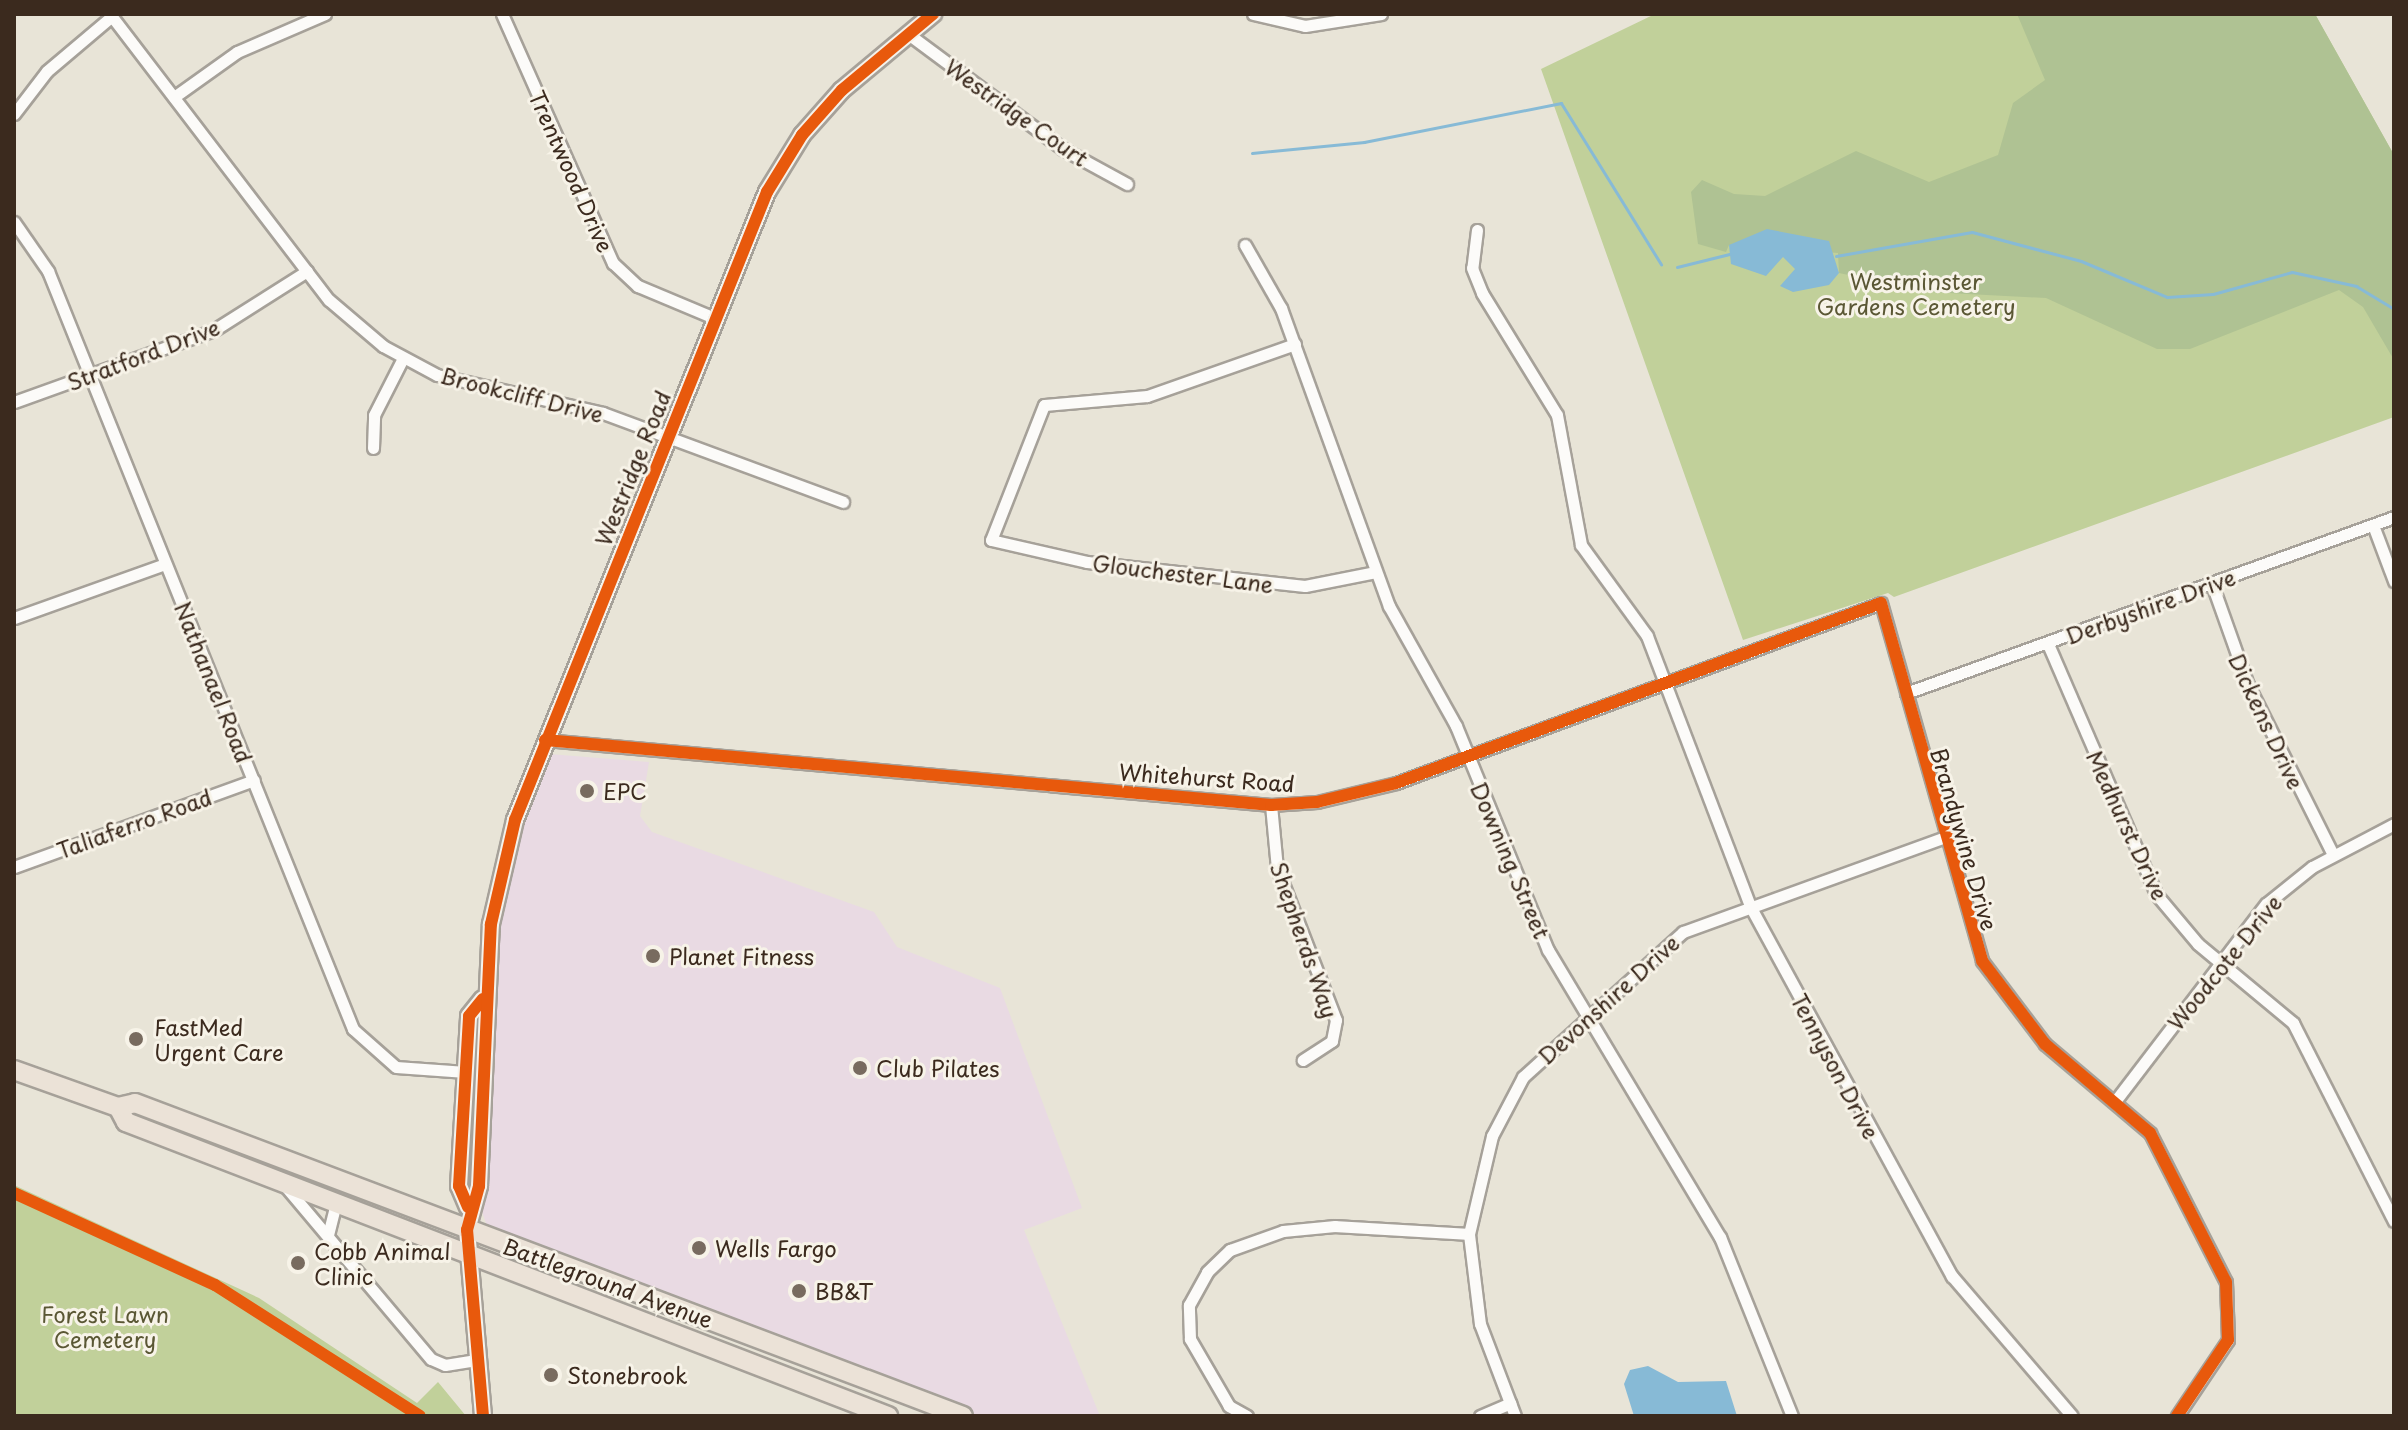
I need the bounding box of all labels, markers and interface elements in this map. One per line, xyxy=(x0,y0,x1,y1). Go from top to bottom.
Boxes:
street label: Westridge Court xyxy=(939,52,1095,172)
street label: Trentwood Drive xyxy=(524,85,620,257)
park label: Westminster Gardens Cemetery xyxy=(1817,267,2015,318)
street label: Stratford Drive xyxy=(63,313,223,395)
street label: Brookcliff Drive xyxy=(437,361,607,427)
street label: Westridge Road xyxy=(589,387,675,549)
street label: Glouchester Lane xyxy=(1091,549,1275,597)
street label: Derbyshire Drive xyxy=(2062,563,2238,649)
street label: Nathanael Road xyxy=(170,598,258,766)
street label: Dickens Drive xyxy=(2224,649,2310,793)
street label: Brandywine Drive xyxy=(1926,744,2004,934)
street label: Medhurst Drive xyxy=(2082,746,2174,904)
street label: Whitehurst Road xyxy=(1118,758,1296,796)
place label: EPC xyxy=(603,778,647,804)
street label: Downing Street xyxy=(1466,778,1556,942)
marker: EPC xyxy=(578,782,596,800)
street label: Taliaferro Road xyxy=(53,783,215,863)
street label: Shepherds Way xyxy=(1266,858,1344,1022)
street label: Woodcote Drive xyxy=(2162,889,2286,1035)
street label: Devonshire Drive xyxy=(1532,929,1684,1069)
place label: Planet Fitness xyxy=(669,943,815,969)
marker: Planet Fitness xyxy=(644,947,662,965)
street label: Tennyson Drive xyxy=(1787,989,1885,1143)
place label: FastMed Urgent Care xyxy=(154,1013,284,1064)
marker: FastMed Urgent Care xyxy=(125,1028,147,1050)
place label: Club Pilates xyxy=(876,1055,999,1081)
marker: Club Pilates xyxy=(851,1059,869,1077)
street label: Battleground Avenue xyxy=(499,1232,717,1332)
place label: Wells Fargo xyxy=(715,1235,838,1261)
place label: Cobb Animal Clinic xyxy=(314,1237,451,1288)
marker: Wells Fargo xyxy=(690,1239,708,1257)
marker: Cobb Animal Clinic xyxy=(289,1254,307,1272)
place label: BB&T xyxy=(815,1278,873,1304)
marker: BB&T xyxy=(790,1282,808,1300)
park label: Forest Lawn Cemetery xyxy=(41,1300,169,1352)
place label: Stonebrook xyxy=(567,1362,688,1388)
marker: Stonebrook xyxy=(542,1366,560,1384)

